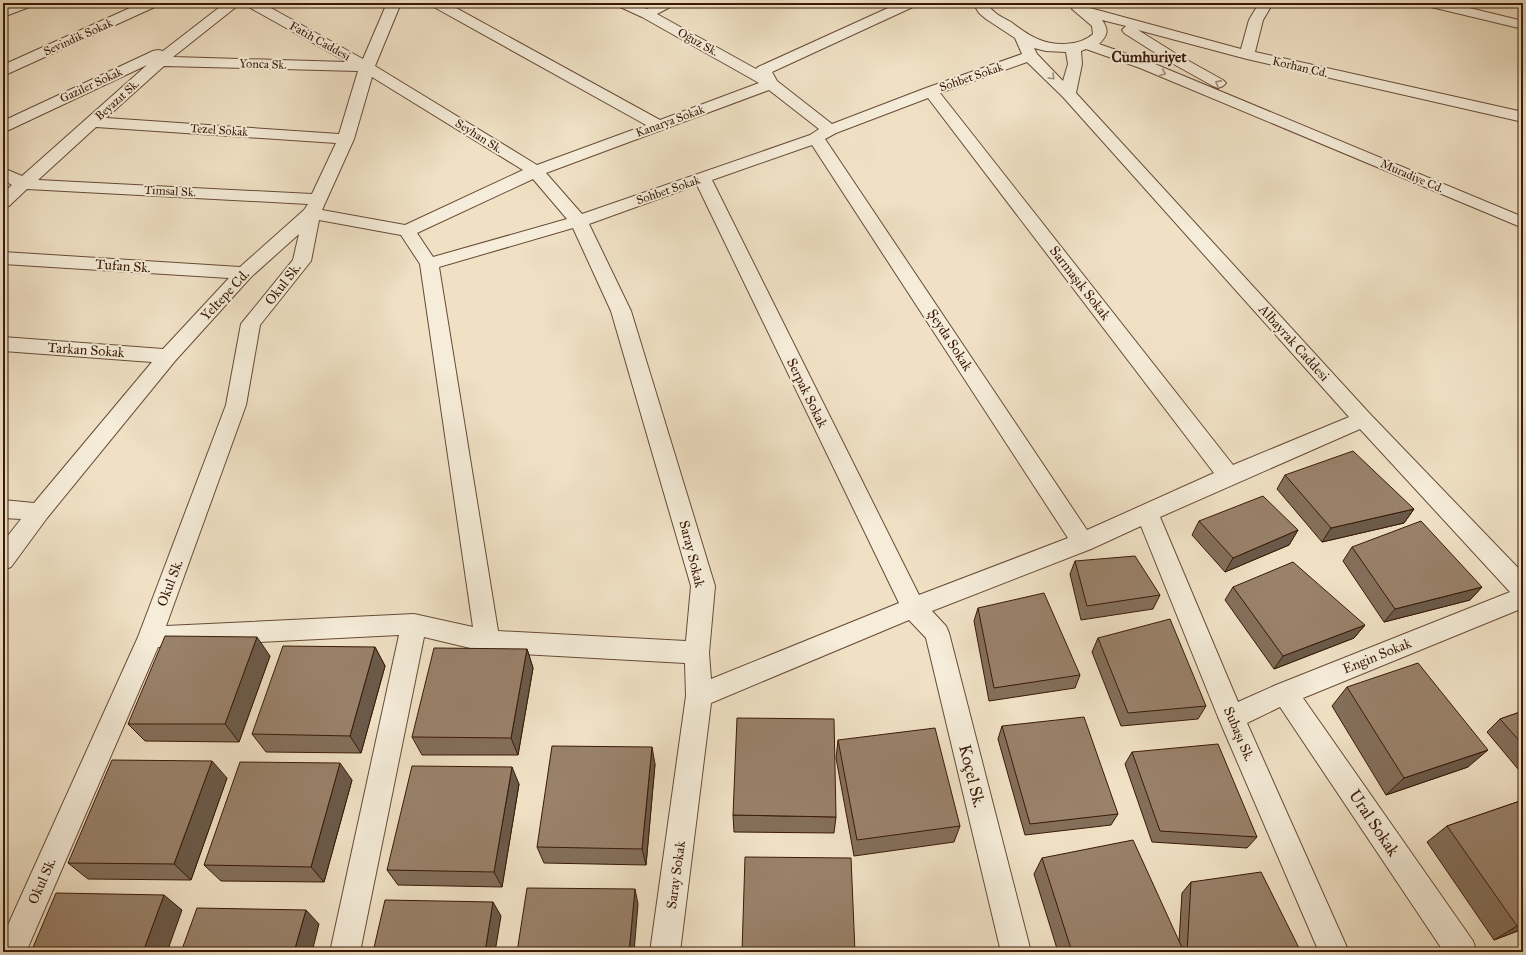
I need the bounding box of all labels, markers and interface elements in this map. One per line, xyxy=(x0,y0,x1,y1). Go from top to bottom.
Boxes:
street label: Sevindik Sokak xyxy=(41,15,115,58)
street label: Fatih Caddesi xyxy=(287,19,353,64)
street label: Oğuz Sk. xyxy=(675,25,721,60)
district label: Cumhuriyet xyxy=(1112,48,1187,67)
street label: Korhan Cd. xyxy=(1271,54,1329,80)
street label: Yonca Sk. xyxy=(239,56,287,72)
street label: Sohbet Sokak xyxy=(937,59,1005,94)
street label: Gaziler Sokak xyxy=(58,64,125,106)
one-way arrow xyxy=(1159,68,1167,76)
one-way arrow xyxy=(1047,72,1055,80)
street label: Beyazıt Sk. xyxy=(92,77,142,123)
one-way arrow xyxy=(1215,80,1222,88)
street label: Kanarya Sokak xyxy=(634,102,707,140)
street label: Seyhan Sk. xyxy=(453,116,505,156)
street label: Tezel Sokak xyxy=(190,121,249,139)
street label: Muradiye Cd. xyxy=(1378,156,1446,196)
street label: Sohbet Sokak xyxy=(634,172,702,207)
street label: Timsal Sk. xyxy=(144,183,196,199)
street label: Sarmaşık Sokak xyxy=(1046,243,1115,324)
street label: Tufan Sk. xyxy=(95,256,151,276)
street label: Okul Sk. xyxy=(261,259,305,308)
street label: Yeltepe Cd. xyxy=(197,266,253,324)
street label: Albayrak Caddesi xyxy=(1254,300,1333,385)
street label: Şeyda Sokak xyxy=(924,306,977,375)
street label: Tarkan Sokak xyxy=(47,339,125,361)
street label: Serpak Sokak xyxy=(783,355,831,431)
street label: Saray Sokak xyxy=(675,519,709,590)
street label: Okul Sk. xyxy=(153,557,187,609)
street label: Engin Sokak xyxy=(1340,634,1414,677)
street label: Subaşı Sk. xyxy=(1220,704,1258,764)
street label: Koçel Sk. xyxy=(954,742,990,810)
street label: Ural Sokak xyxy=(1344,786,1404,861)
street label: Saray Sokak xyxy=(663,839,689,910)
street label: Okul Sk. xyxy=(24,855,60,907)

